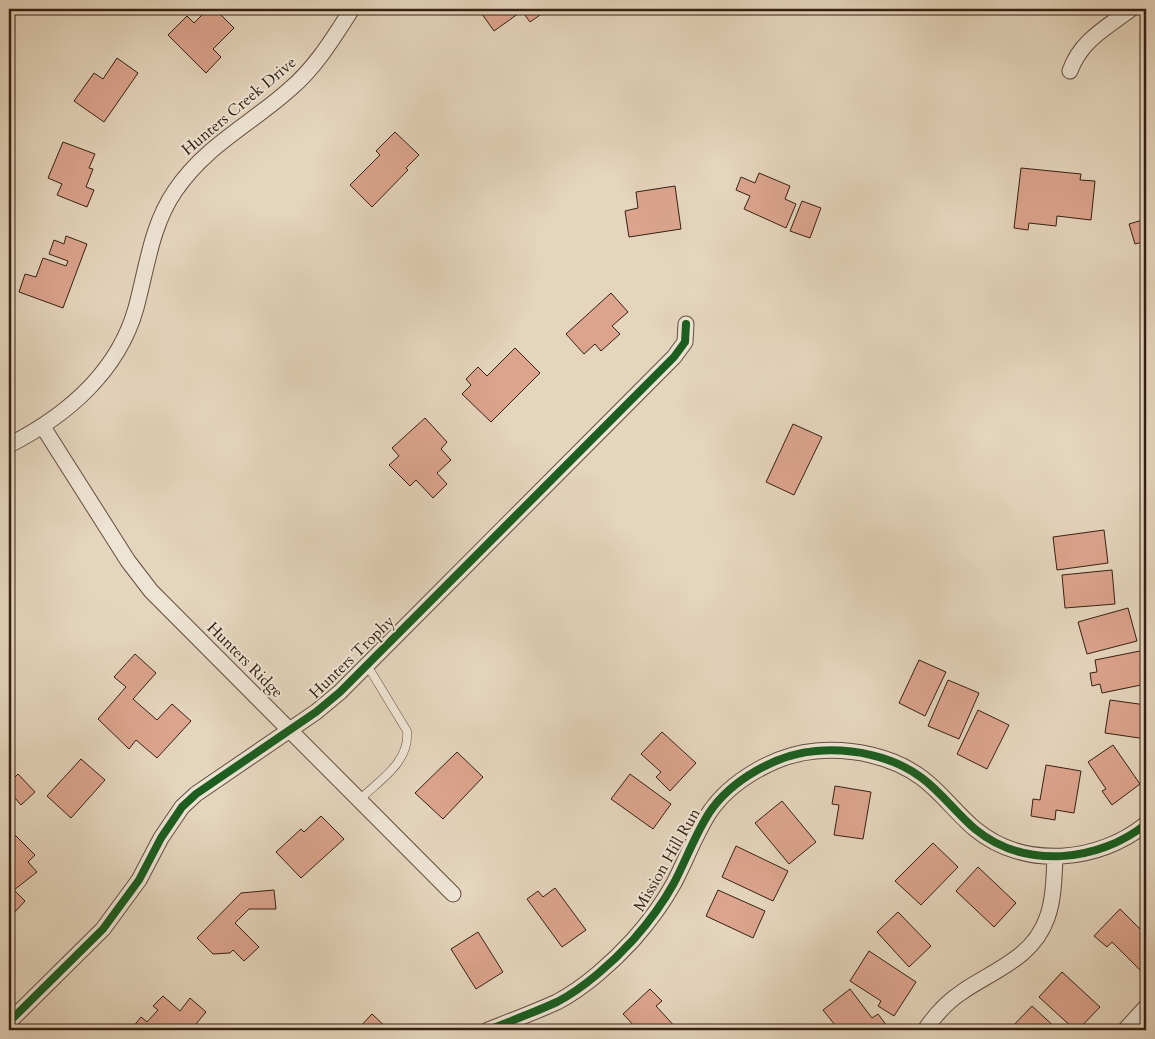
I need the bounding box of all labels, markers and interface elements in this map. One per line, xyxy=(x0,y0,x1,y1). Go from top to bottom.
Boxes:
street label: Hunters Creek Drive xyxy=(177,52,301,160)
street label: Hunters Trophy xyxy=(304,610,400,703)
street label: Hunters Ridge xyxy=(202,617,288,703)
street label: Mission Hill Run xyxy=(628,804,706,916)

